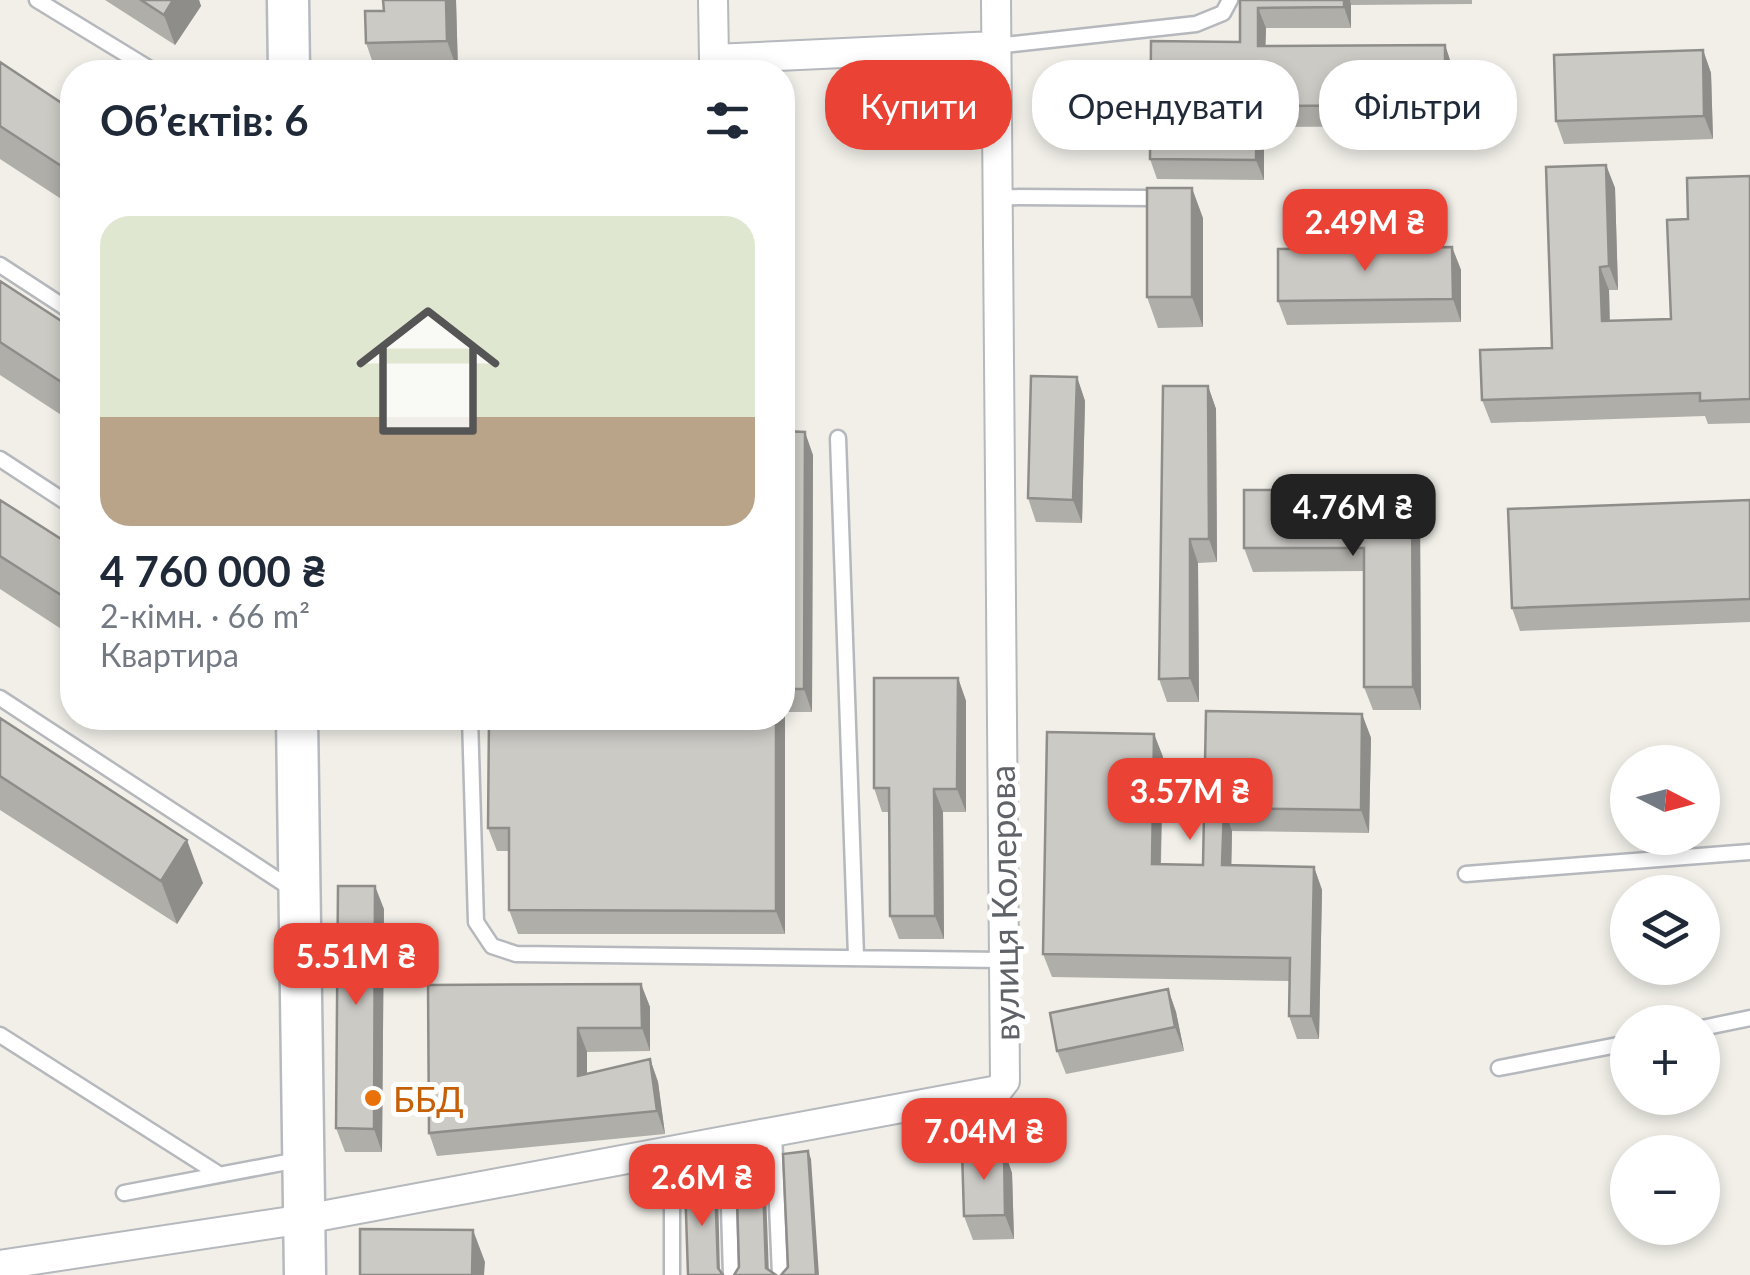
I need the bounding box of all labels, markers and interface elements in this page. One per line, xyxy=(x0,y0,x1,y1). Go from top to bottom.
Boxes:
chip: Купити xyxy=(825,60,1012,150)
chip: Орендувати xyxy=(1032,60,1299,150)
chip: Фільтри xyxy=(1319,60,1517,150)
icon: filters xyxy=(700,93,755,148)
text: Об’єктів: 6 xyxy=(100,95,309,145)
pin: 2.49M ₴ xyxy=(1273,189,1457,274)
text: 2.49M ₴ xyxy=(1305,202,1425,241)
icon: home xyxy=(338,281,518,461)
pin: 4.76M ₴ xyxy=(1261,474,1445,559)
text: 4.76M ₴ xyxy=(1293,487,1413,526)
text: 4 760 000 ₴ xyxy=(100,546,327,596)
text: 2-кімн. · 66 m² xyxy=(100,596,310,635)
text: Квартира xyxy=(100,635,239,674)
north arrow xyxy=(1610,745,1720,855)
map controls xyxy=(1610,745,1720,1245)
pin: 3.57M ₴ xyxy=(1098,758,1282,843)
street label: вулиця Колерова xyxy=(980,765,1026,1041)
text: 3.57M ₴ xyxy=(1130,771,1250,810)
button: layers xyxy=(1610,875,1720,985)
pin: 5.51M ₴ xyxy=(264,923,448,1008)
text: 5.51M ₴ xyxy=(296,936,416,975)
button: + xyxy=(1610,1005,1720,1115)
place label: ББД xyxy=(393,1077,464,1119)
marker: ББД xyxy=(362,1087,384,1109)
pin: 7.04M ₴ xyxy=(892,1098,1076,1183)
text: 7.04M ₴ xyxy=(924,1111,1044,1150)
button: − xyxy=(1610,1135,1720,1245)
pin: 2.6M ₴ xyxy=(621,1144,783,1229)
text: 2.6M ₴ xyxy=(651,1157,753,1196)

